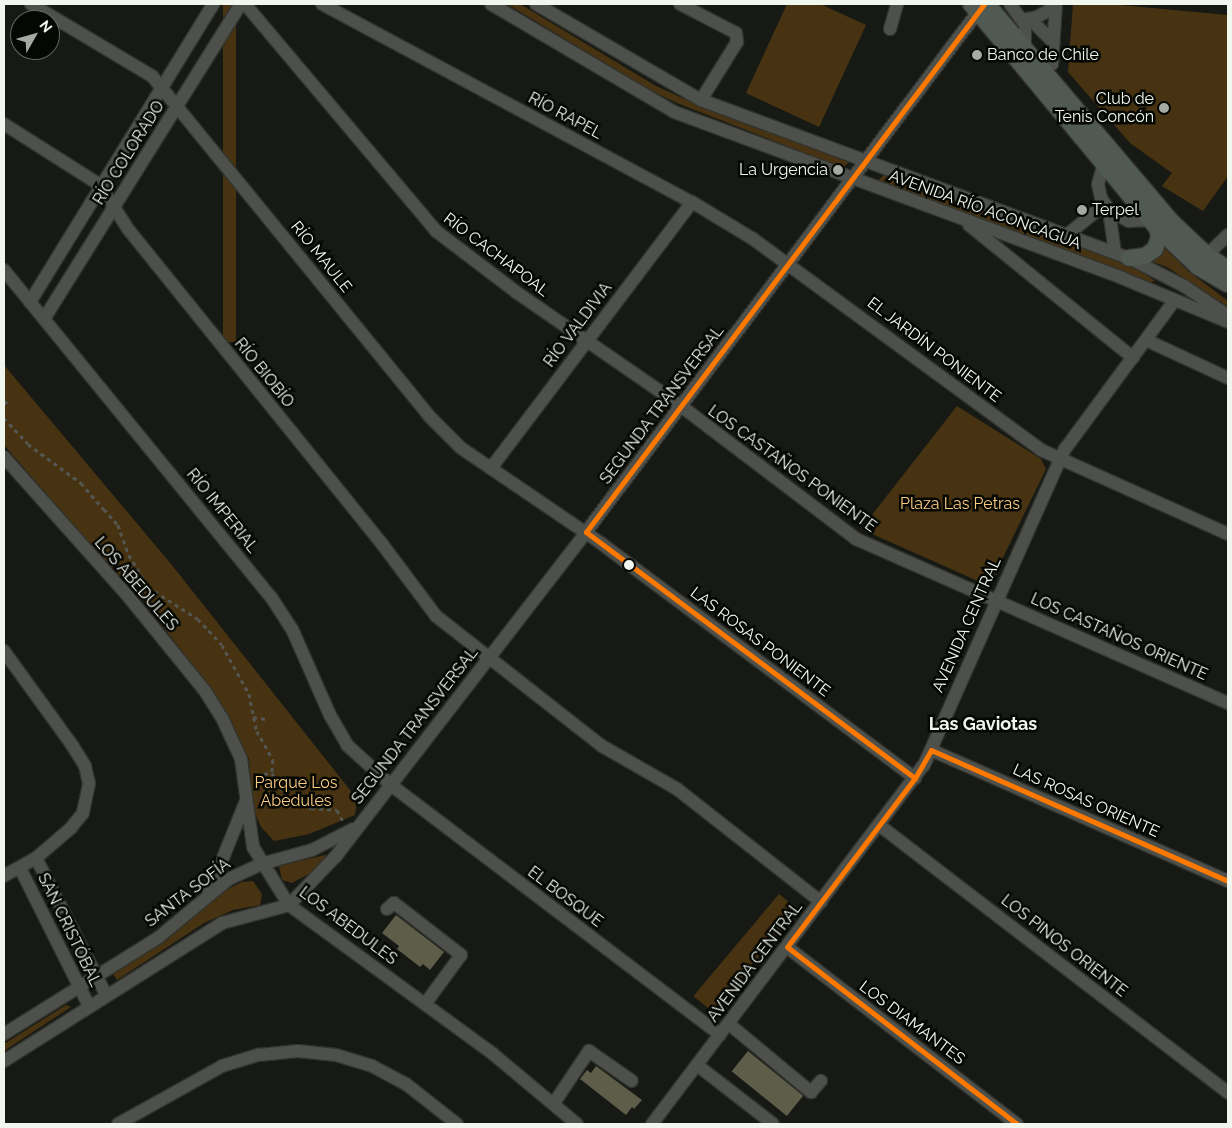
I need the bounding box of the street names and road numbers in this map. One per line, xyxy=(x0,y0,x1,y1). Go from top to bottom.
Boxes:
street label: RÍO RAPEL xyxy=(525,89,605,143)
street label: RÍO COLORADO xyxy=(89,97,169,209)
street label: AVENIDA RÍO ACONCAGUA xyxy=(886,166,1084,254)
street label: RÍO CACHAPOAL xyxy=(439,209,553,301)
street label: RÍO MAULE xyxy=(286,218,356,296)
street label: RÍO VALDIVIA xyxy=(540,279,616,371)
street label: EL JARDÍN PONIENTE xyxy=(863,293,1005,407)
street label: SEGUNDA TRANSVERSAL xyxy=(596,322,728,488)
street label: RÍO BIOBÍO xyxy=(230,334,298,412)
street label: LOS CASTAÑOS PONIENTE xyxy=(704,401,880,537)
street label: RÍO IMPERIAL xyxy=(182,465,262,557)
street label: LOS ABEDULES xyxy=(90,533,182,635)
street label: AVENIDA CENTRAL xyxy=(929,554,1005,696)
street label: LAS ROSAS PONIENTE xyxy=(686,583,834,701)
street label: LOS CASTAÑOS ORIENTE xyxy=(1028,589,1210,685)
street label: SEGUNDA TRANSVERSAL xyxy=(348,643,482,809)
street label: LAS ROSAS ORIENTE xyxy=(1010,760,1162,842)
street label: SANTA SOFÍA xyxy=(141,855,235,931)
street label: EL BOSQUE xyxy=(524,862,606,932)
street label: SAN CRISTÓBAL xyxy=(33,870,105,990)
street label: LOS ABEDULES xyxy=(295,883,401,969)
street label: LOS PINOS ORIENTE xyxy=(997,891,1131,1001)
street label: AVENIDA CENTRAL xyxy=(703,898,807,1026)
street label: LOS DIAMANTES xyxy=(855,977,969,1069)

